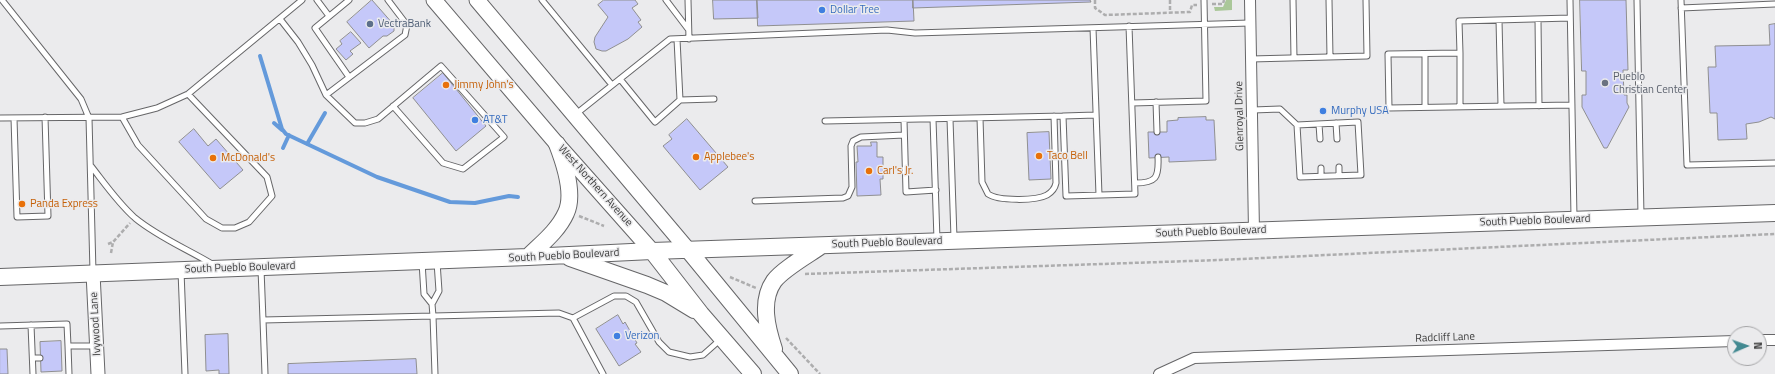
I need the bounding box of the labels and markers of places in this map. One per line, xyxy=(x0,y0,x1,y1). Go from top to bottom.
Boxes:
place label: Dollar Tree xyxy=(830,3,879,17)
marker: Dollar Tree xyxy=(817,5,827,15)
place label: VectraBank xyxy=(378,17,431,31)
marker: VectraBank xyxy=(365,19,375,29)
place label: Pueblo Christian Center xyxy=(1613,70,1687,96)
place label: Jimmy John's xyxy=(454,78,514,92)
marker: Pueblo Christian Center xyxy=(1600,78,1610,88)
marker: Jimmy John's xyxy=(441,80,451,90)
place label: Murphy USA xyxy=(1331,104,1389,118)
marker: Murphy USA xyxy=(1318,106,1328,116)
place label: AT&T xyxy=(483,113,507,127)
marker: AT&T xyxy=(470,115,480,125)
place label: Taco Bell xyxy=(1047,149,1088,163)
place label: Applebee's xyxy=(704,150,754,164)
place label: McDonald's xyxy=(221,151,275,165)
marker: Taco Bell xyxy=(1034,151,1044,161)
marker: Applebee's xyxy=(691,152,701,162)
marker: McDonald's xyxy=(208,153,218,163)
place label: Carl's Jr. xyxy=(877,164,913,178)
marker: Carl's Jr. xyxy=(864,166,874,176)
place label: Panda Express xyxy=(30,197,98,211)
marker: Panda Express xyxy=(17,199,27,209)
place label: Verizon xyxy=(625,329,660,343)
marker: Verizon xyxy=(612,331,622,341)

